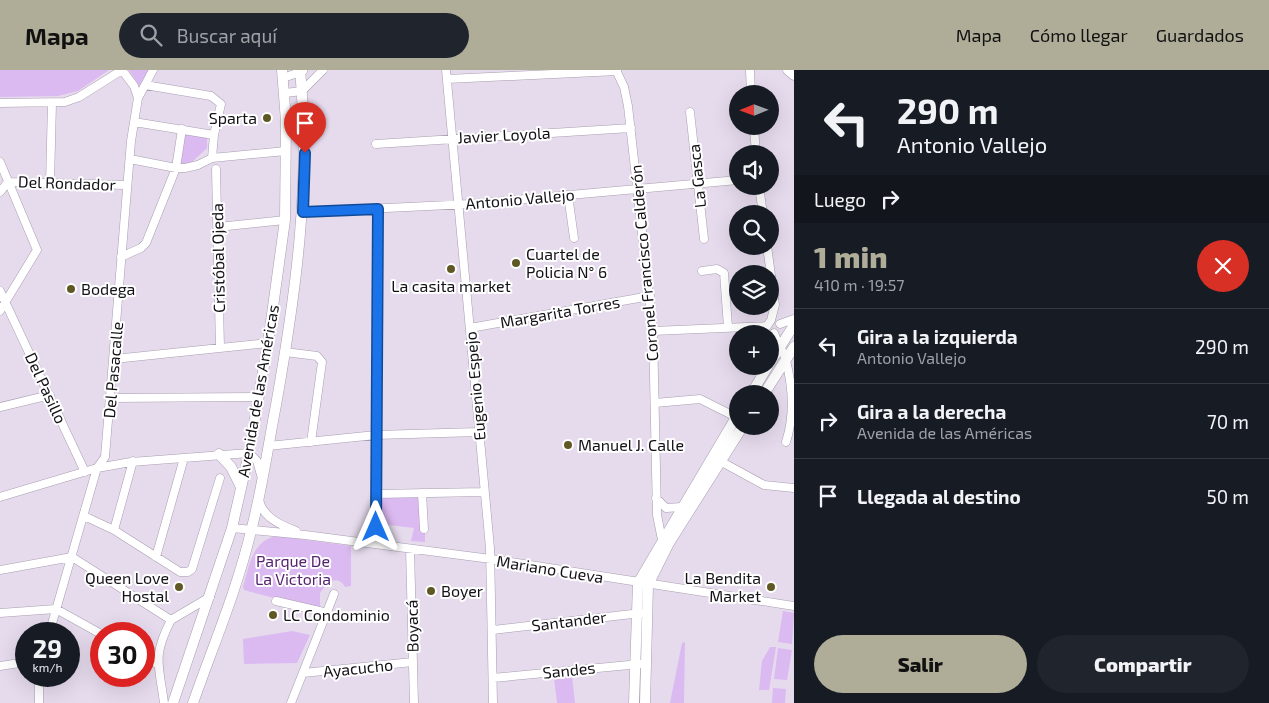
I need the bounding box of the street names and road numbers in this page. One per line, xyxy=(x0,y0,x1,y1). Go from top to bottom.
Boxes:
street label: Javier Loyola xyxy=(457,123,551,146)
street label: La Gasca xyxy=(684,143,709,209)
street label: Coronel Francisco Calderón xyxy=(625,164,662,362)
street label: Del Rondador xyxy=(18,171,117,194)
street label: Antonio Vallejo xyxy=(465,184,575,214)
street label: Cristóbal Ojeda xyxy=(207,203,229,313)
street label: Margarita Torres xyxy=(499,292,621,331)
street label: Avenida de las Américas xyxy=(233,303,282,479)
street label: Del Pasacalle xyxy=(99,321,126,419)
street label: Eugenio Espejo xyxy=(460,331,490,441)
street label: Del Pasillo xyxy=(22,349,71,426)
street label: Mariano Cueva xyxy=(495,551,605,586)
street label: Boyacá xyxy=(402,599,421,653)
street label: Santander xyxy=(530,606,608,635)
street label: Ayacucho xyxy=(322,654,394,681)
street label: Sandes xyxy=(542,657,596,682)

